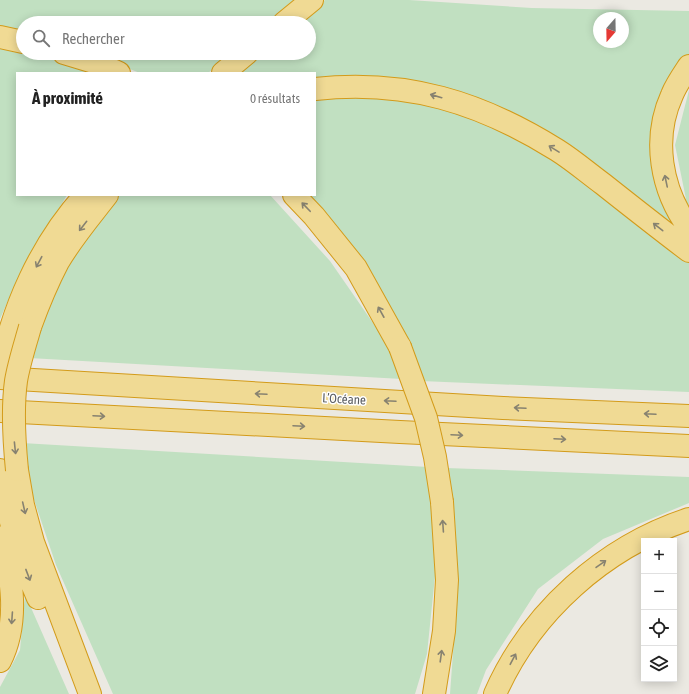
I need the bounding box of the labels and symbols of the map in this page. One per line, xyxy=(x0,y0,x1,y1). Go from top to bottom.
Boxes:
north arrow xyxy=(593,12,629,48)
one-way arrow xyxy=(430,92,443,99)
one-way arrow xyxy=(549,145,560,153)
one-way arrow xyxy=(662,174,670,187)
one-way arrow xyxy=(301,202,310,212)
one-way arrow xyxy=(79,220,87,231)
one-way arrow xyxy=(653,223,664,232)
one-way arrow xyxy=(35,255,42,267)
one-way arrow xyxy=(376,307,384,319)
street label: L’Océane xyxy=(322,390,366,408)
one-way arrow xyxy=(255,391,268,398)
one-way arrow xyxy=(384,398,397,405)
one-way arrow xyxy=(514,405,527,412)
one-way arrow xyxy=(644,410,657,418)
one-way arrow xyxy=(92,413,105,420)
one-way arrow xyxy=(292,423,305,430)
one-way arrow xyxy=(450,431,463,438)
one-way arrow xyxy=(553,436,566,443)
one-way arrow xyxy=(11,441,19,454)
one-way arrow xyxy=(21,501,28,514)
one-way arrow xyxy=(440,520,447,533)
one-way arrow xyxy=(595,560,606,568)
one-way arrow xyxy=(25,569,33,581)
one-way arrow xyxy=(8,611,15,624)
one-way arrow xyxy=(437,650,445,663)
one-way arrow xyxy=(510,654,518,666)

